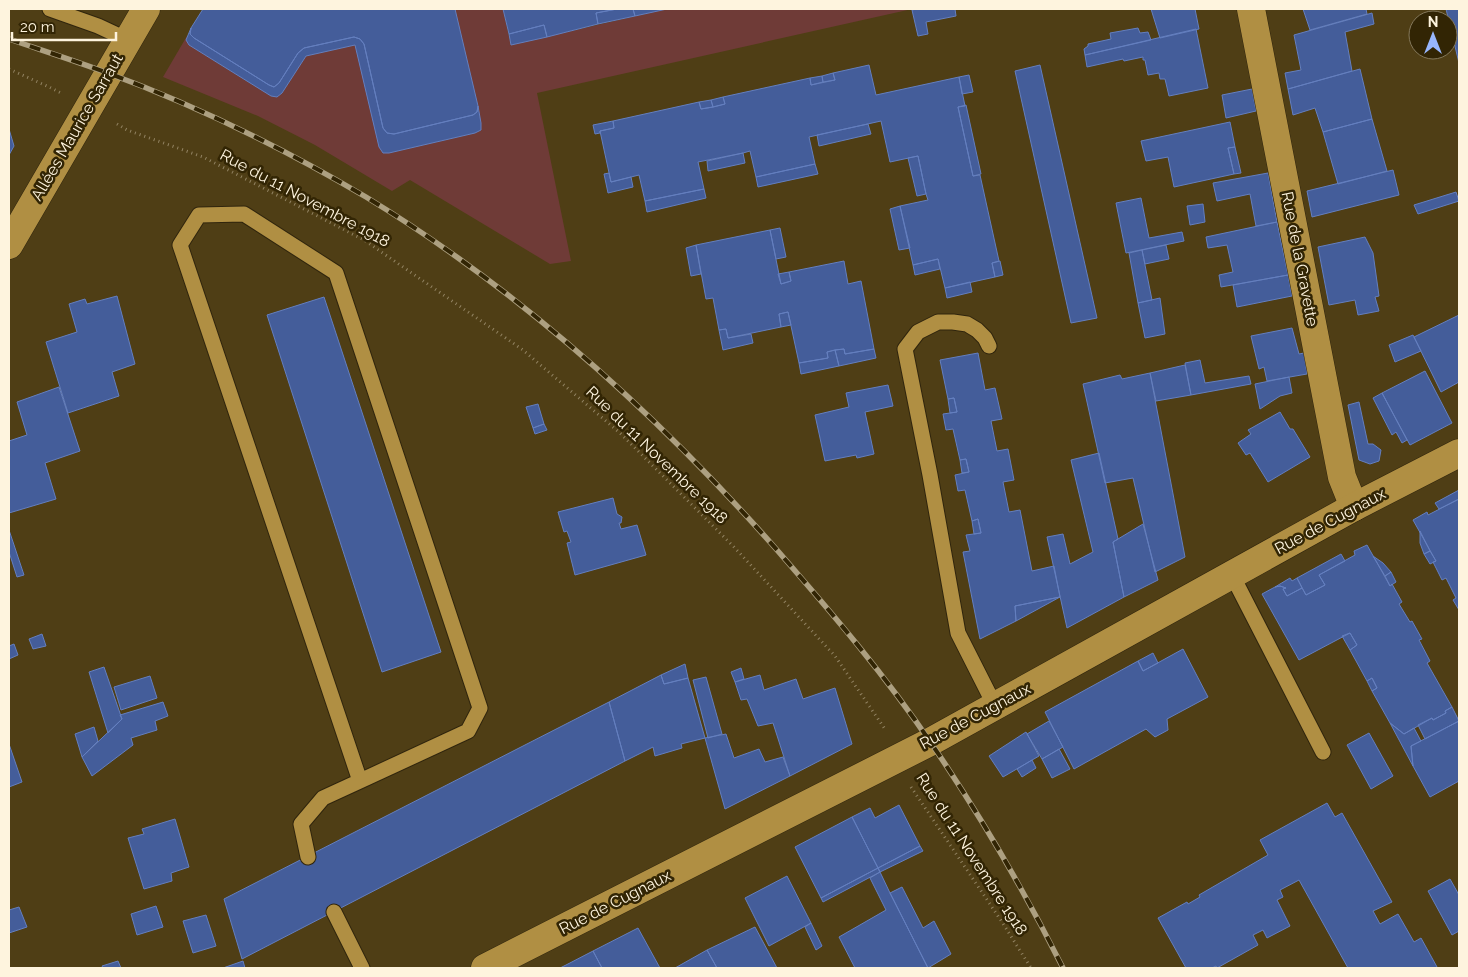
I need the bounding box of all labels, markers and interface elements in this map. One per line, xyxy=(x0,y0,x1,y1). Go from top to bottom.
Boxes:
scale bar xyxy=(12,10,116,42)
north arrow xyxy=(1408,10,1458,60)
text: N xyxy=(1428,14,1438,30)
text: 20 m xyxy=(20,18,55,36)
street label: Allées Maurice Sarraut xyxy=(27,49,127,204)
street label: Rue du 11 Novembre 1918 xyxy=(217,145,393,251)
street label: Rue de la Gravette xyxy=(1278,190,1322,328)
street label: Rue du 11 Novembre 1918 xyxy=(582,382,732,528)
street label: Rue de Cugnaux xyxy=(1271,484,1389,558)
street label: Rue de Cugnaux xyxy=(916,679,1034,753)
street label: Rue du 11 Novembre 1918 xyxy=(912,769,1032,939)
street label: Rue de Cugnaux xyxy=(556,866,674,938)

